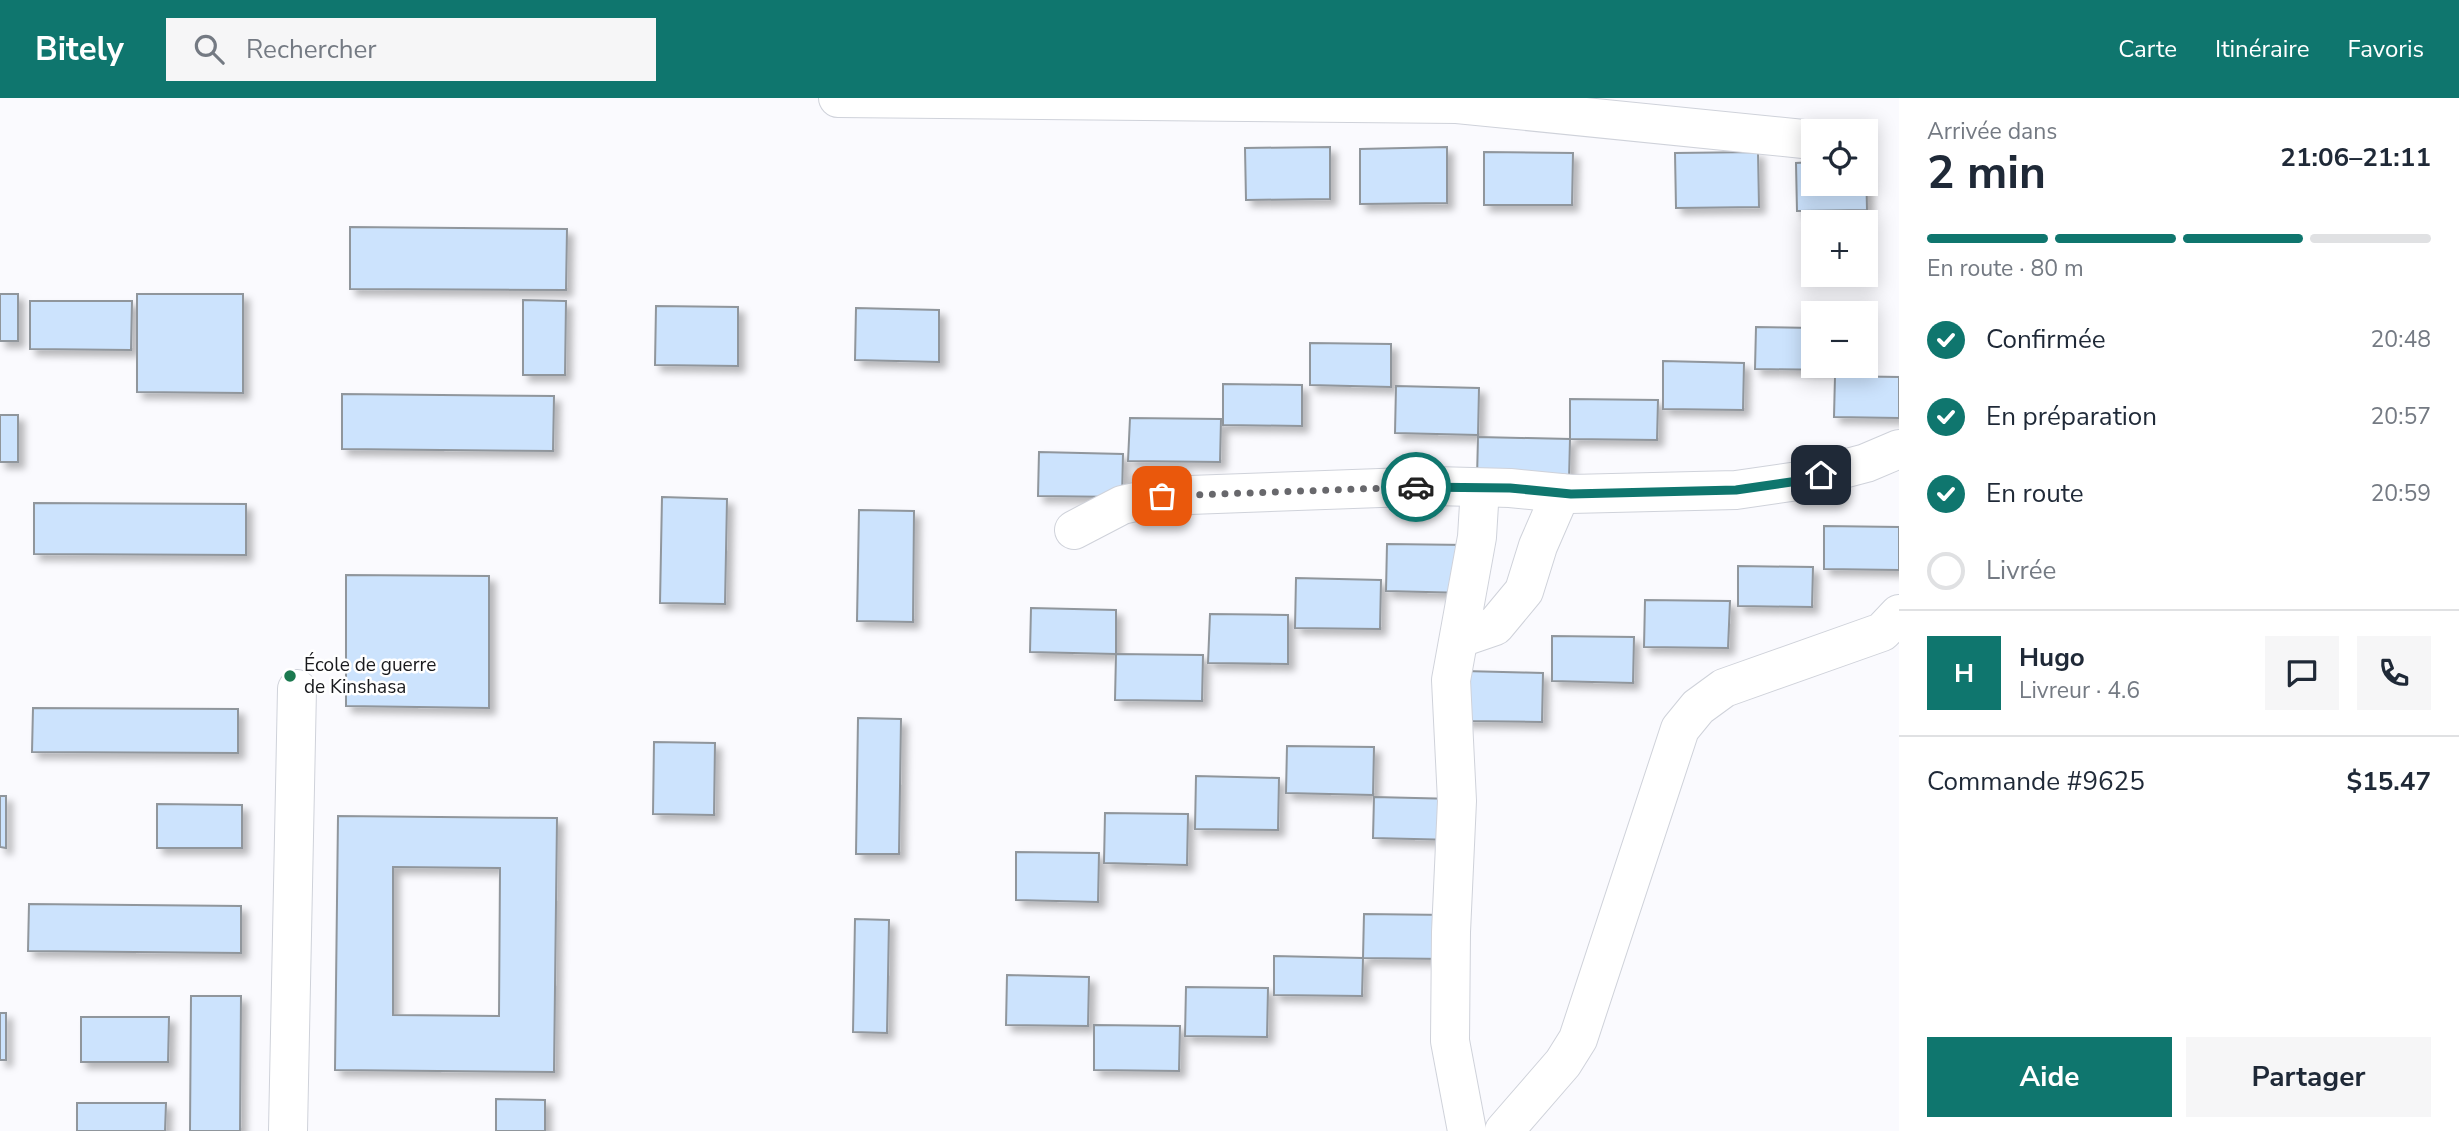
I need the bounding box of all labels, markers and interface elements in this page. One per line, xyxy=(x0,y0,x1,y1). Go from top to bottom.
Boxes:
search box xyxy=(166,18,656,81)
text: Bitely xyxy=(35,27,124,72)
icon: search xyxy=(190,30,228,68)
text: Rechercher xyxy=(246,32,377,67)
text: Carte xyxy=(2118,33,2177,65)
text: Itinéraire xyxy=(2215,33,2309,65)
text: Favoris xyxy=(2347,33,2424,65)
text: Arrivée dans xyxy=(1927,116,2057,147)
map controls xyxy=(1801,119,1878,378)
button: locate xyxy=(1801,119,1878,196)
text: 21:06–21:11 xyxy=(2280,140,2431,175)
text: 2 min xyxy=(1927,141,2046,204)
button: + xyxy=(1801,210,1878,287)
text: En route · 80 m xyxy=(1927,253,2084,284)
button: − xyxy=(1801,301,1878,378)
icon: check xyxy=(1927,321,1965,359)
text: Confirmée xyxy=(1986,322,2106,357)
text: 20:48 xyxy=(2371,324,2431,355)
icon: check xyxy=(1927,398,1965,436)
text: En préparation xyxy=(1986,399,2157,434)
text: 20:57 xyxy=(2371,401,2431,432)
pin xyxy=(1791,445,1851,505)
courier xyxy=(1381,452,1451,522)
icon: home xyxy=(1802,456,1840,494)
pin xyxy=(1132,466,1192,526)
icon: car xyxy=(1397,468,1435,506)
icon: check xyxy=(1927,475,1965,513)
text: En route xyxy=(1986,476,2084,511)
icon: bag xyxy=(1143,477,1181,515)
text: 20:59 xyxy=(2371,478,2431,509)
text: Livrée xyxy=(1986,553,2056,588)
button: chat xyxy=(2265,636,2339,710)
button: phone xyxy=(2357,636,2431,710)
text: Hugo xyxy=(2019,640,2085,675)
place label: École de guerre de Kinshasa xyxy=(304,652,436,700)
text: H xyxy=(1954,656,1974,691)
marker: École de guerre de Kinshasa xyxy=(282,668,298,684)
text: Livreur · 4.6 xyxy=(2019,675,2140,706)
text: Commande #9625 xyxy=(1927,764,2145,799)
text: $15.47 xyxy=(2347,764,2431,799)
button: Aide xyxy=(1927,1037,2172,1117)
button: Partager xyxy=(2186,1037,2431,1117)

